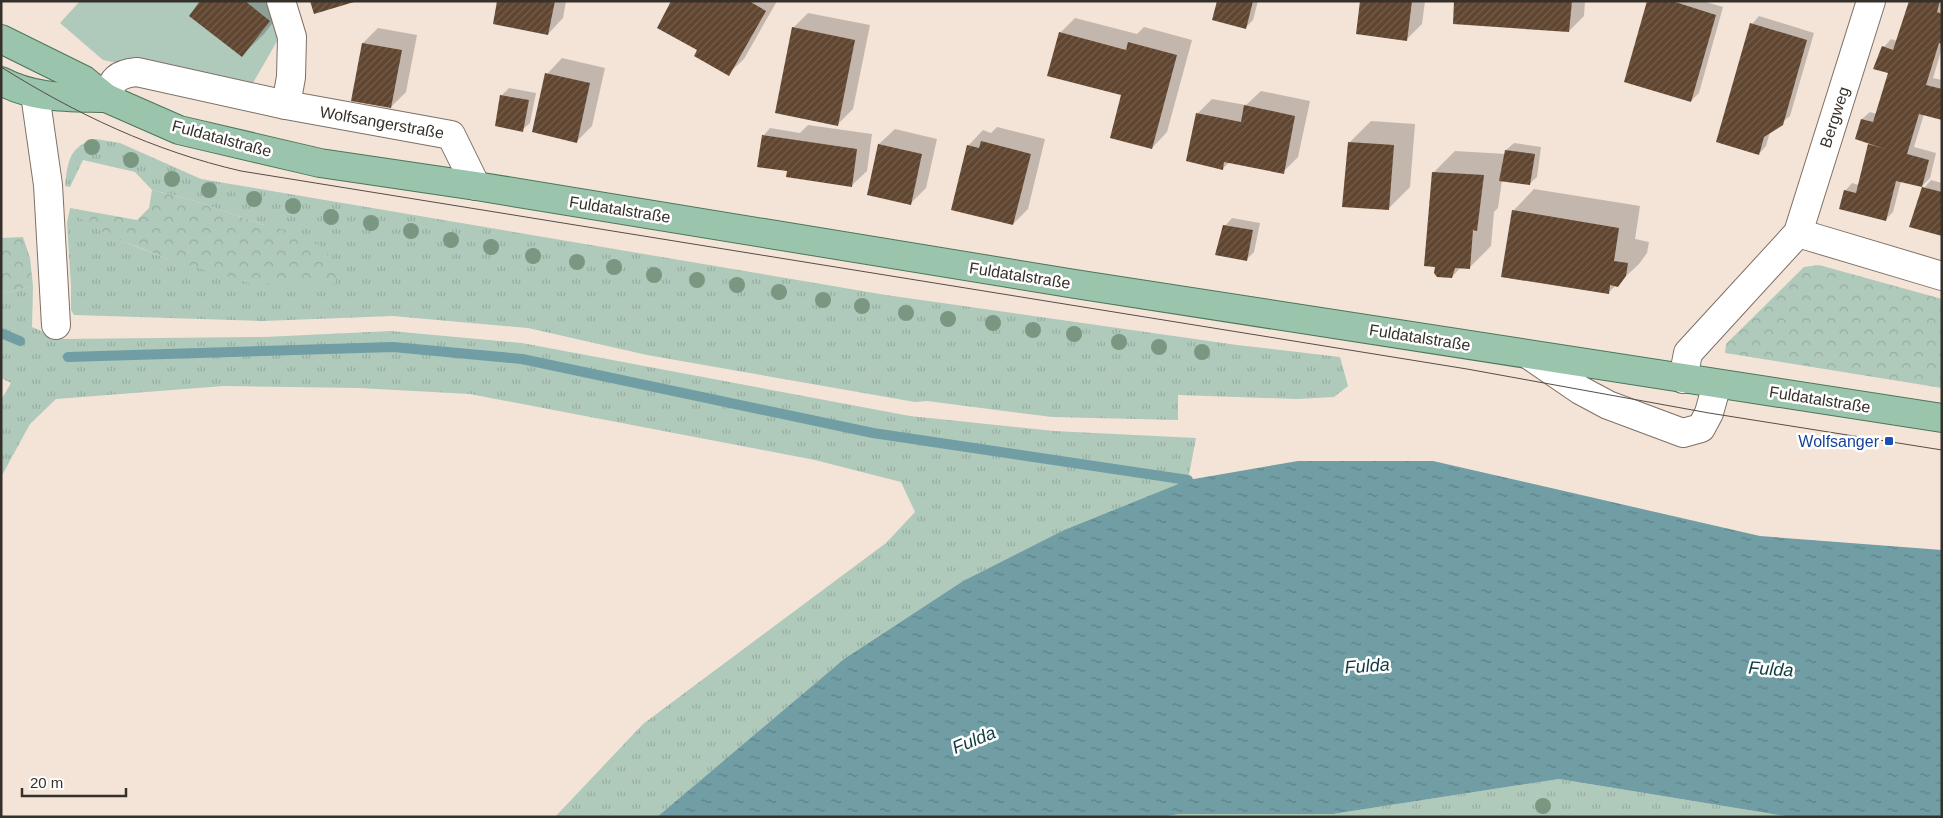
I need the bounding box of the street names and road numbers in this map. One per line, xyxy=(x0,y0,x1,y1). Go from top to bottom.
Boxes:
street label: Bergweg xyxy=(1817,84,1852,150)
street label: Wolfsangerstraße xyxy=(318,103,446,142)
street label: Fuldatalstraße xyxy=(170,117,274,160)
street label: Fuldatalstraße xyxy=(568,193,672,226)
street label: Fuldatalstraße xyxy=(968,259,1072,292)
street label: Fuldatalstraße xyxy=(1368,321,1472,354)
street label: Fuldatalstraße xyxy=(1768,383,1872,416)

